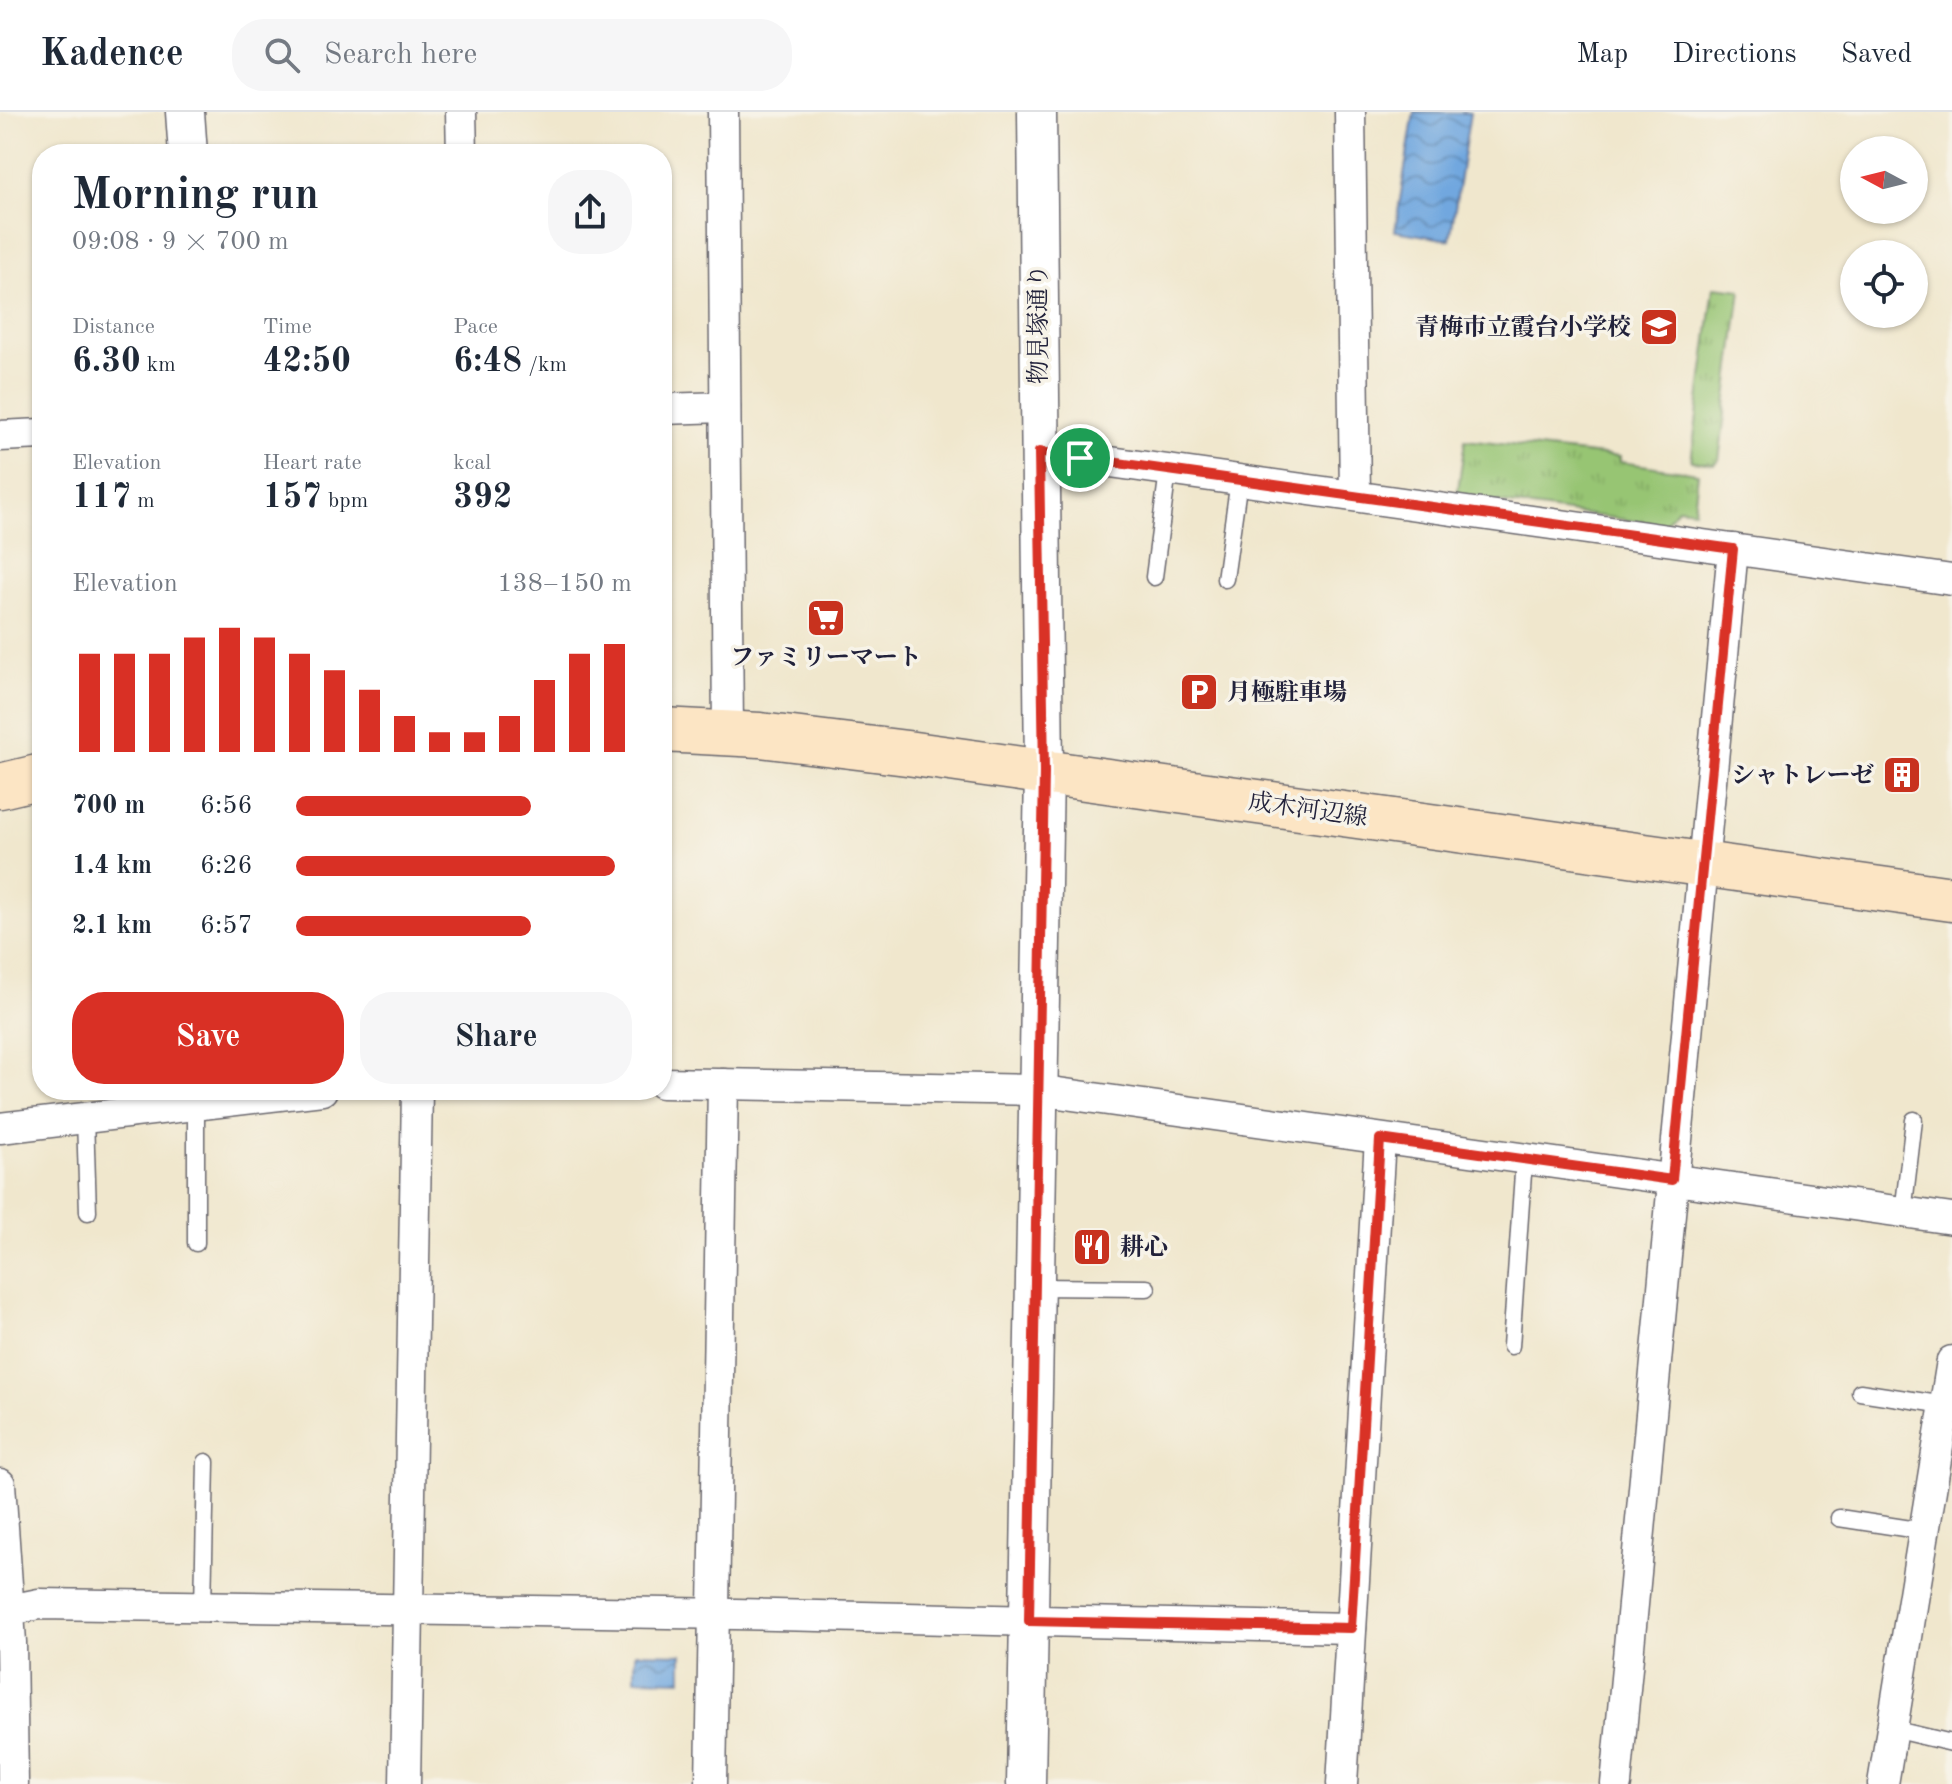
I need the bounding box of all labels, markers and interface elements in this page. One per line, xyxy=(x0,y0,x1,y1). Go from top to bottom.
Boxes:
search box xyxy=(232,19,792,91)
icon: search xyxy=(260,33,304,77)
text: Kadence xyxy=(40,36,184,74)
text: Search here xyxy=(324,40,477,70)
text: Map xyxy=(1576,41,1628,69)
text: Directions xyxy=(1672,41,1797,69)
text: Saved xyxy=(1841,41,1912,69)
north arrow xyxy=(1840,136,1928,224)
map controls xyxy=(1840,136,1928,328)
button: share xyxy=(548,170,632,254)
text: Morning run xyxy=(72,174,319,218)
text: 09:08 · 9 × 700 m xyxy=(72,229,289,255)
button: locate xyxy=(1840,240,1928,328)
street label: 物見塚通り xyxy=(1025,264,1052,384)
school or university icon: 青梅市立霞台小学校 xyxy=(1638,306,1680,348)
place label: 青梅市立霞台小学校 xyxy=(1415,314,1631,341)
text: Distance xyxy=(72,316,155,338)
text: Time xyxy=(263,316,312,338)
text: Pace xyxy=(453,316,498,338)
text: 6.30 xyxy=(72,345,141,379)
text: 42:50 xyxy=(263,345,351,379)
text: 6:48 xyxy=(453,345,522,379)
text: km xyxy=(141,354,176,376)
text: /km xyxy=(522,354,567,376)
pin xyxy=(1046,424,1114,492)
icon: arrive xyxy=(1058,436,1102,480)
text: Elevation xyxy=(72,452,162,474)
text: Heart rate xyxy=(263,452,362,474)
text: kcal xyxy=(453,452,491,474)
text: 117 xyxy=(72,481,131,515)
text: 157 xyxy=(263,481,322,515)
text: 392 xyxy=(453,481,513,515)
text: m xyxy=(131,490,155,512)
text: bpm xyxy=(322,490,368,512)
text: Elevation xyxy=(72,571,178,597)
text: 138–150 m xyxy=(497,571,632,597)
supermarket icon: ファミリーマート xyxy=(805,597,847,639)
place label: ファミリーマート xyxy=(730,646,922,671)
parking icon: 月極駐車場 xyxy=(1178,671,1220,713)
place label: 月極駐車場 xyxy=(1227,679,1347,706)
building icon: シャトレーゼ xyxy=(1881,754,1923,796)
place label: シャトレーゼ xyxy=(1731,763,1874,789)
street label: 成木河辺線 xyxy=(1247,788,1369,831)
text: 700 m xyxy=(72,793,145,819)
text: 6:56 xyxy=(200,793,253,819)
text: 1.4 km xyxy=(72,853,152,879)
text: 6:26 xyxy=(200,853,253,879)
text: 2.1 km xyxy=(72,913,152,939)
text: 6:57 xyxy=(200,913,253,939)
button: Save xyxy=(72,992,344,1084)
button: Share xyxy=(360,992,632,1084)
restaurant icon: 耕心 xyxy=(1071,1226,1113,1268)
place label: 耕心 xyxy=(1120,1234,1168,1261)

